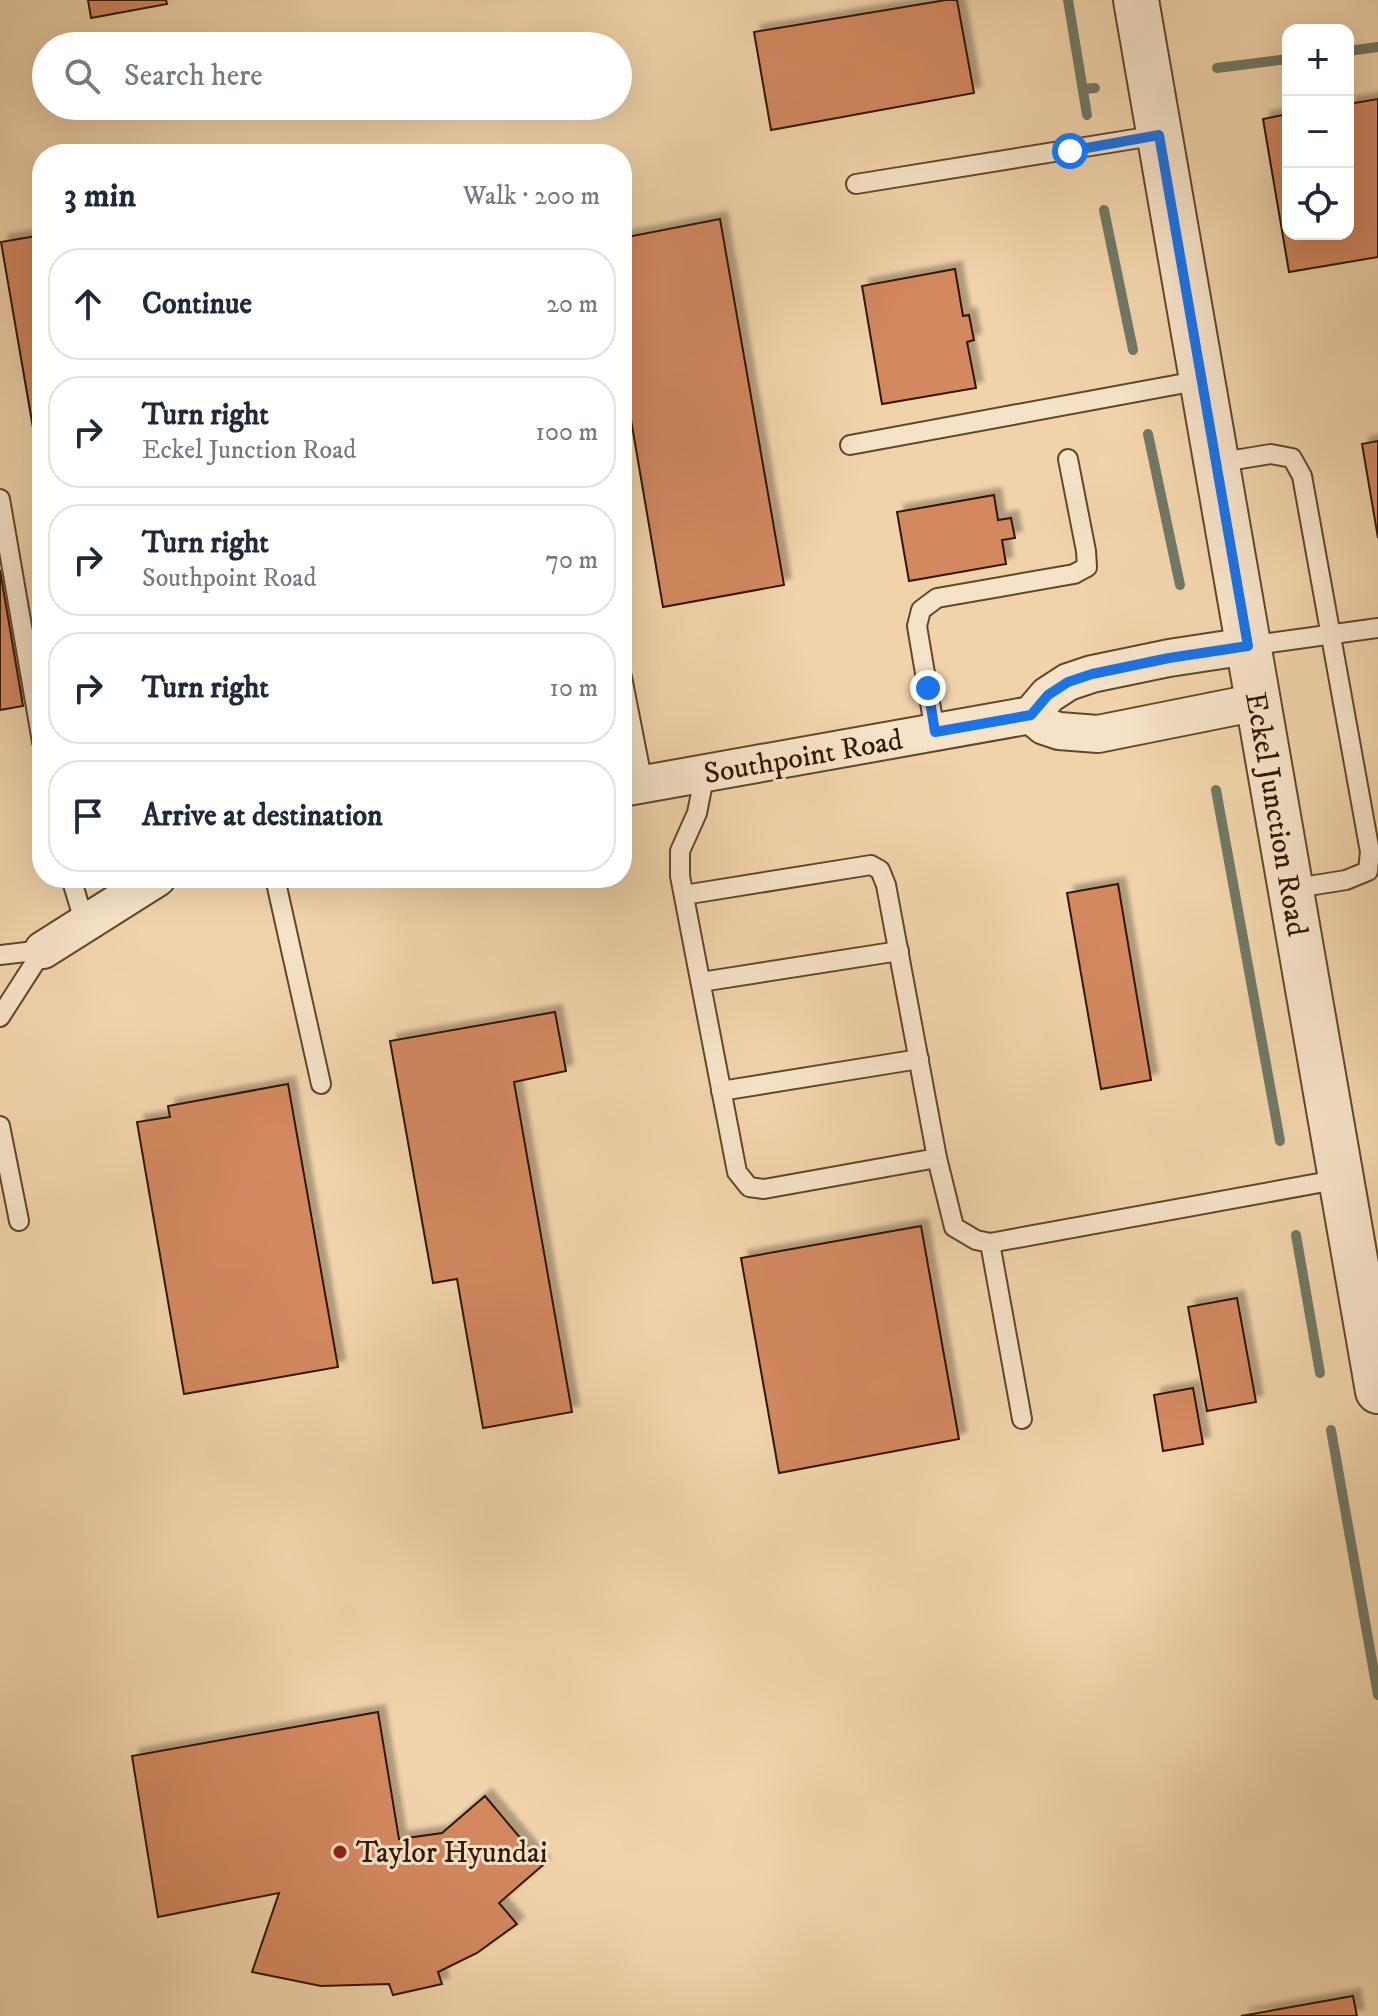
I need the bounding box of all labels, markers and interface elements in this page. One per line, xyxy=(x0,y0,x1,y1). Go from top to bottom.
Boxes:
map controls xyxy=(1282,24,1354,240)
button: + xyxy=(1282,24,1354,96)
search box xyxy=(32,32,632,120)
icon: search xyxy=(60,54,104,98)
text: Search here xyxy=(124,58,263,95)
button: − xyxy=(1282,96,1354,168)
route start xyxy=(1052,133,1088,169)
button: locate xyxy=(1282,168,1354,240)
text: 3 min xyxy=(64,175,136,217)
text: Walk · 200 m xyxy=(463,180,600,213)
icon: ahead xyxy=(66,282,110,326)
text: Continue xyxy=(142,286,252,323)
text: 20 m xyxy=(546,288,598,321)
text: Turn right xyxy=(142,397,269,434)
icon: right xyxy=(66,410,110,454)
text: 100 m xyxy=(535,416,598,449)
text: Eckel Junction Road xyxy=(142,434,356,467)
text: Turn right xyxy=(142,525,269,562)
icon: right xyxy=(66,538,110,582)
text: 70 m xyxy=(545,544,598,577)
text: Southpoint Road xyxy=(142,562,316,595)
icon: right xyxy=(66,666,110,710)
text: Turn right xyxy=(142,670,269,707)
route end xyxy=(910,670,946,706)
text: 10 m xyxy=(549,672,598,705)
street label: Eckel Junction Road xyxy=(1236,689,1315,939)
street label: Southpoint Road xyxy=(701,722,906,793)
icon: arrive xyxy=(66,794,110,838)
text: Arrive at destination xyxy=(142,798,383,835)
place label: Taylor Hyundai xyxy=(356,1835,548,1872)
marker: Taylor Hyundai xyxy=(331,1843,349,1861)

